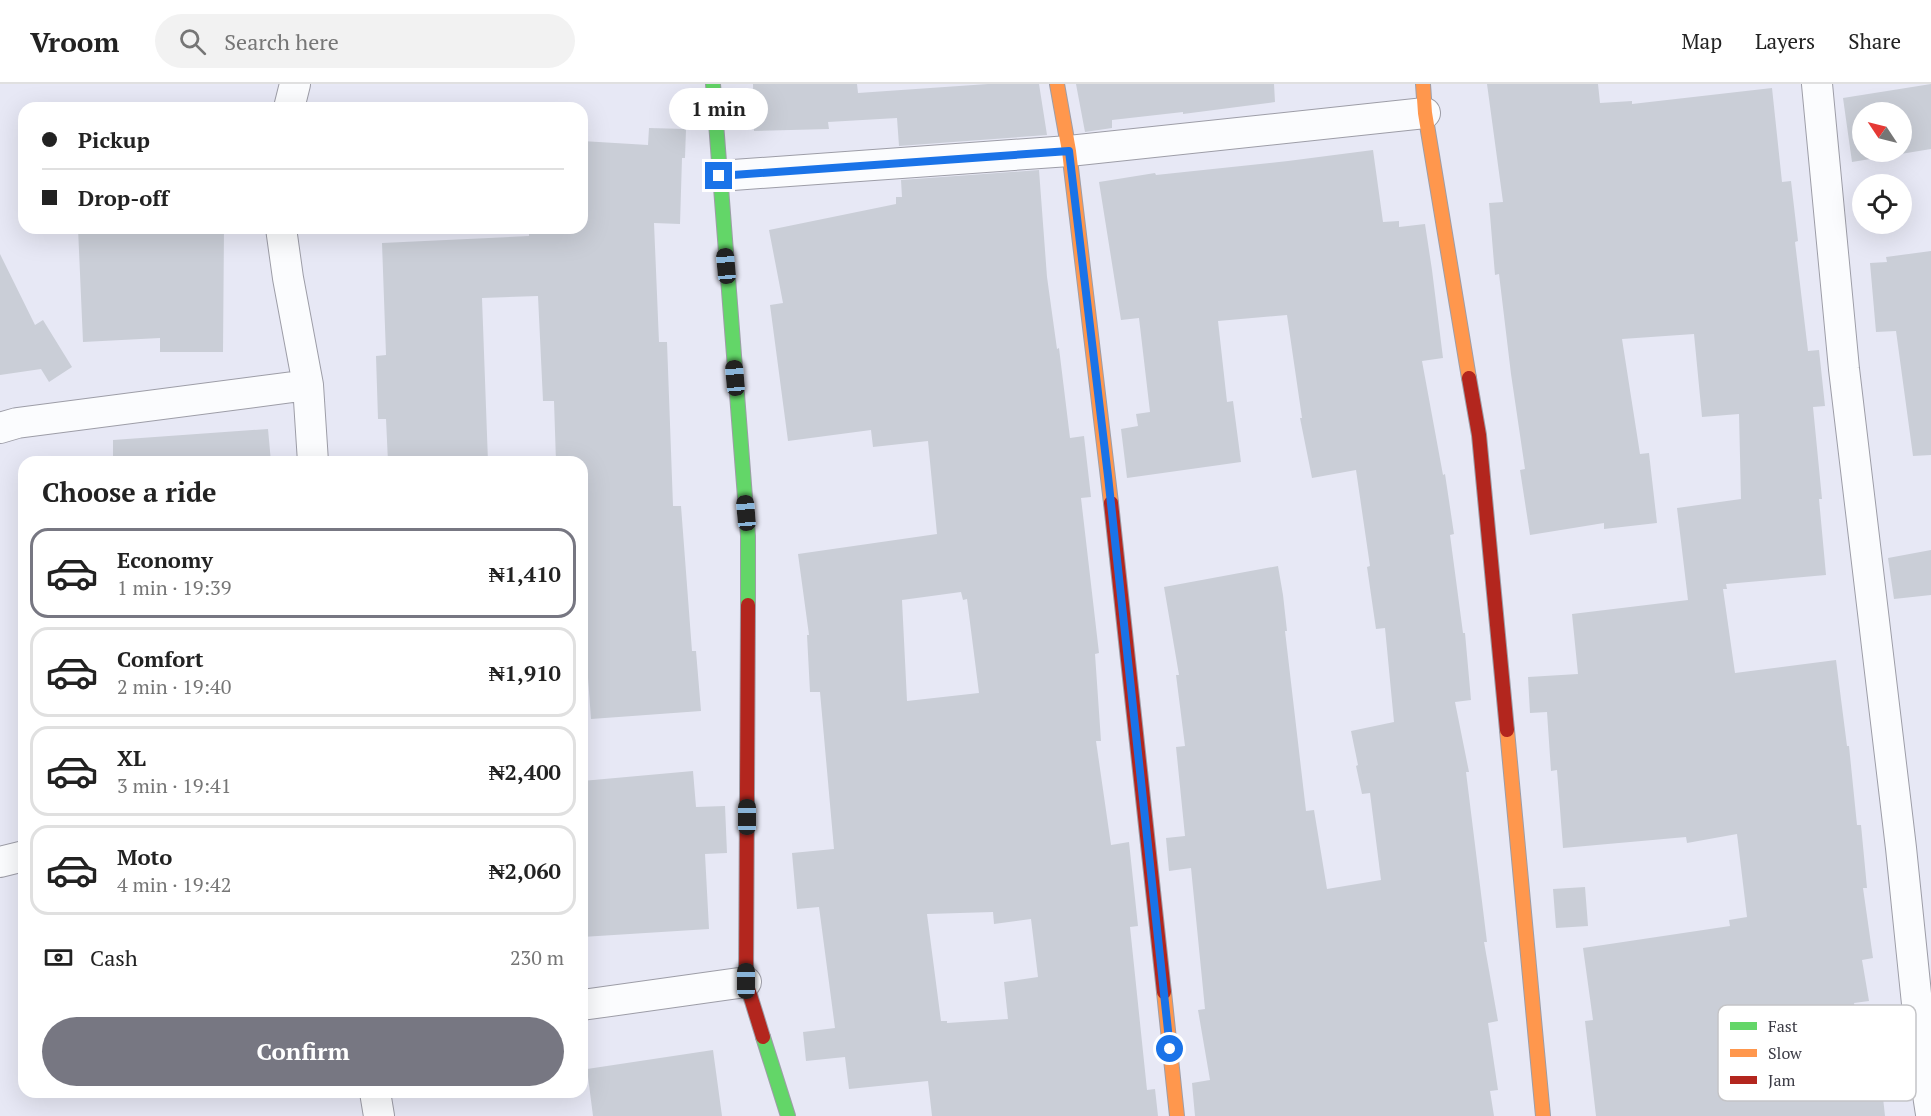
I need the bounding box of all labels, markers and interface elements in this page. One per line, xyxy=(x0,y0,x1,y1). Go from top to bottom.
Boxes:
search box xyxy=(155,14,575,68)
text: Vroom xyxy=(30,23,119,60)
icon: search xyxy=(176,25,209,58)
text: Search here xyxy=(224,27,339,56)
text: Map xyxy=(1681,27,1722,55)
text: Layers xyxy=(1755,27,1815,55)
text: Share xyxy=(1848,27,1901,55)
callout: 1 min xyxy=(670,89,768,131)
text: 1 min xyxy=(691,95,746,122)
north arrow xyxy=(1852,102,1912,162)
map controls xyxy=(1852,102,1912,234)
text: Pickup xyxy=(78,125,150,154)
route end xyxy=(705,162,732,189)
button: locate xyxy=(1852,174,1912,234)
text: Drop-off xyxy=(78,183,169,212)
car xyxy=(715,247,737,285)
car xyxy=(724,359,746,397)
text: Choose a ride xyxy=(42,474,217,510)
car xyxy=(735,494,757,532)
text: Economy xyxy=(117,545,213,574)
icon: car xyxy=(45,546,99,600)
text: ₦1,410 xyxy=(489,559,561,588)
text: 1 min · 19:39 xyxy=(117,574,231,601)
text: Comfort xyxy=(117,644,203,673)
icon: car xyxy=(45,645,99,699)
text: ₦1,910 xyxy=(489,658,561,687)
text: 2 min · 19:40 xyxy=(117,673,231,700)
text: XL xyxy=(117,743,146,772)
icon: car xyxy=(45,744,99,798)
text: ₦2,400 xyxy=(489,757,561,786)
text: 3 min · 19:41 xyxy=(117,772,231,799)
car xyxy=(738,799,756,835)
text: Moto xyxy=(117,842,172,871)
icon: car xyxy=(45,843,99,897)
text: ₦2,060 xyxy=(489,856,561,885)
text: 4 min · 19:42 xyxy=(117,871,231,898)
icon: cash xyxy=(42,941,75,974)
text: Cash xyxy=(90,943,138,972)
text: 230 m xyxy=(510,944,564,971)
car xyxy=(737,963,755,999)
legend xyxy=(1718,1005,1916,1101)
text: Fast xyxy=(1768,1015,1798,1037)
button: Confirm xyxy=(42,1017,564,1086)
route start xyxy=(1156,1035,1183,1062)
text: Slow xyxy=(1768,1042,1802,1064)
text: Jam xyxy=(1768,1069,1796,1091)

